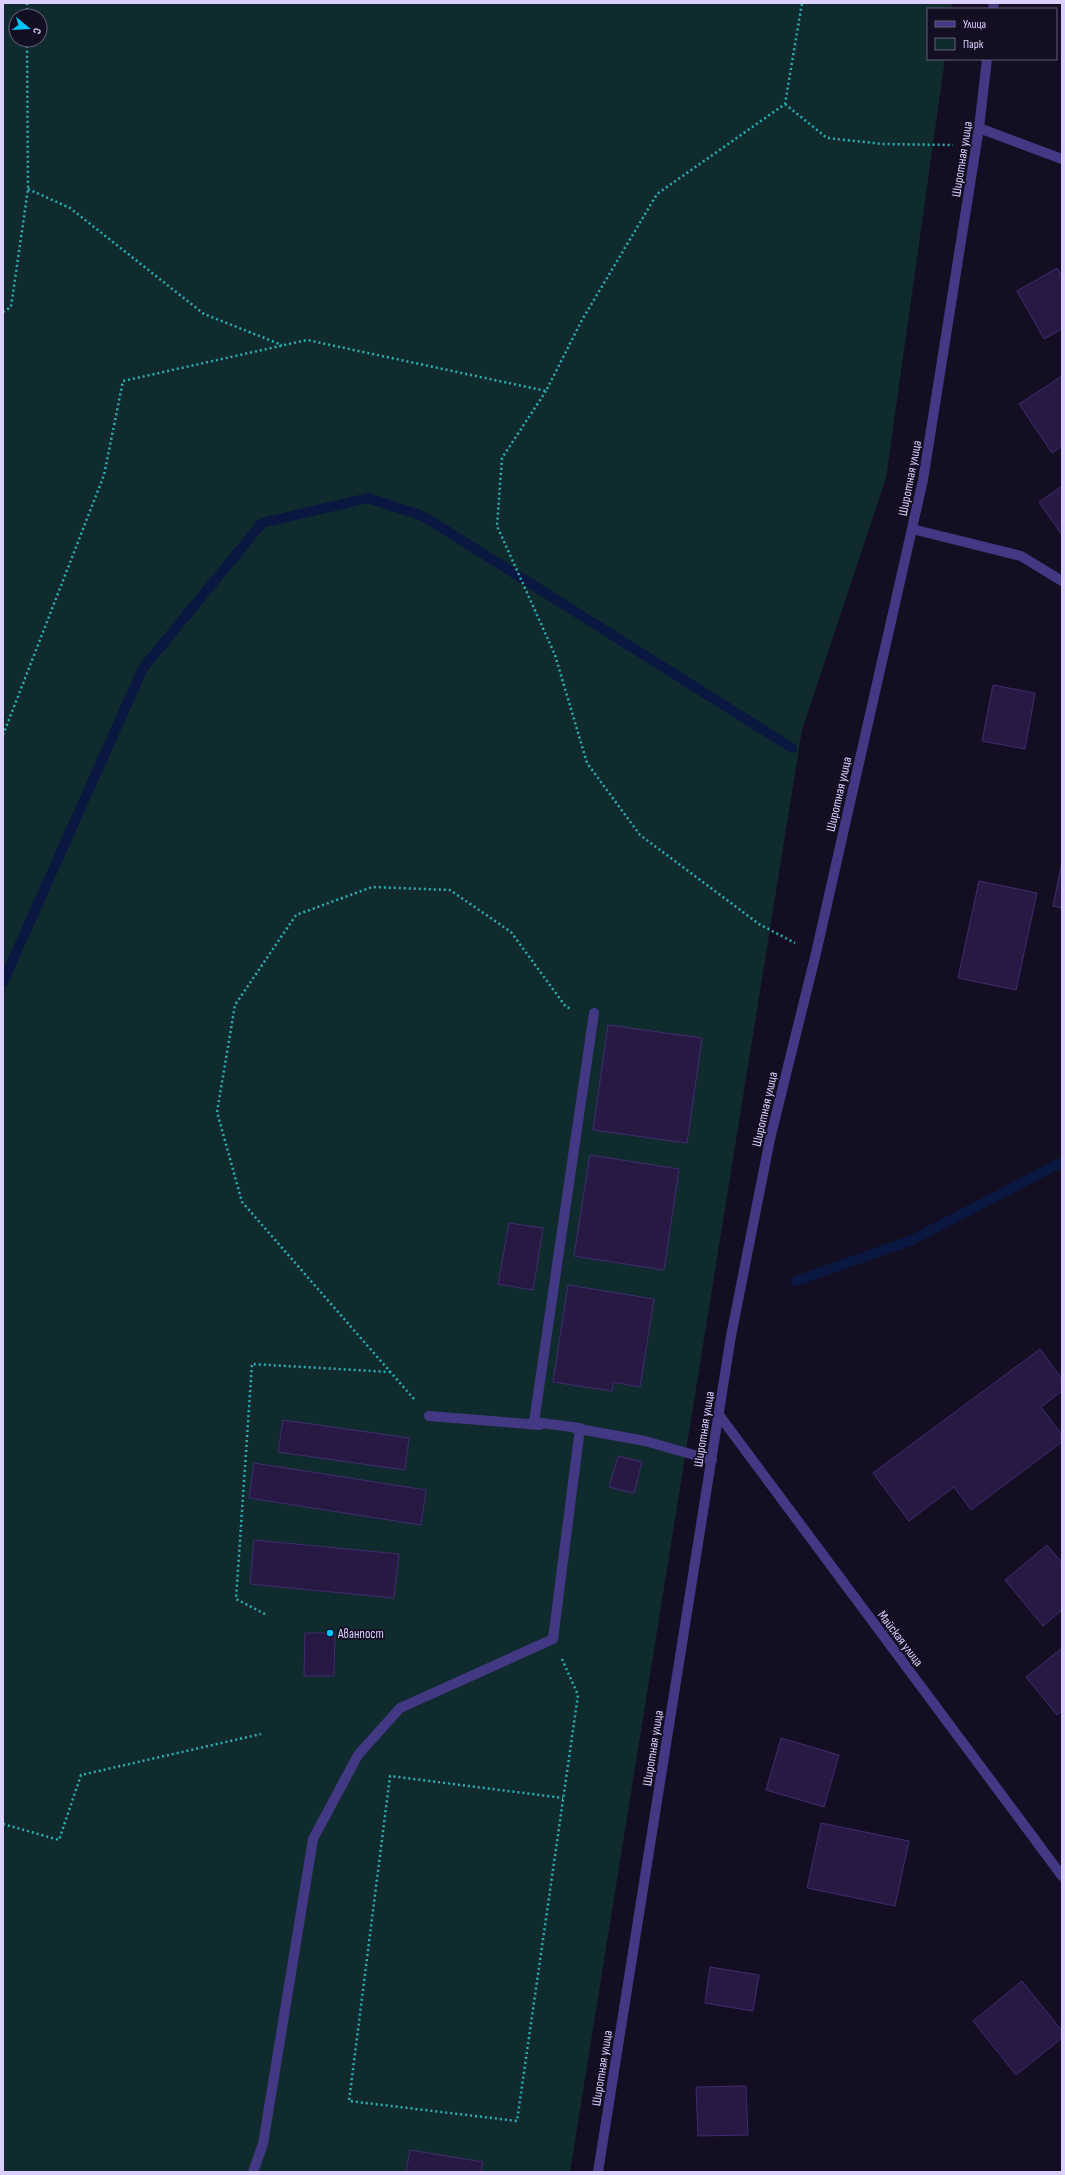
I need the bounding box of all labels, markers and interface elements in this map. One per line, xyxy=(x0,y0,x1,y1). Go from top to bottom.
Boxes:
north arrow xyxy=(8,8,48,48)
legend xyxy=(927,8,1057,60)
text: Улица xyxy=(963,17,987,32)
text: С xyxy=(30,26,44,36)
text: Парк xyxy=(963,37,984,52)
street label: Широтная улица xyxy=(948,120,976,198)
street label: Широтная улица xyxy=(895,439,925,517)
street label: Широтная улица xyxy=(823,755,855,833)
street label: Широтная улица xyxy=(749,1070,781,1148)
street label: Широтная улица xyxy=(690,1390,718,1468)
street label: Майская улица xyxy=(874,1608,926,1670)
place label: Аванпост xyxy=(337,1626,384,1642)
marker: Аванпост xyxy=(325,1628,335,1638)
street label: Широтная улица xyxy=(639,1709,667,1787)
street label: Широтная улица xyxy=(588,2029,616,2107)

